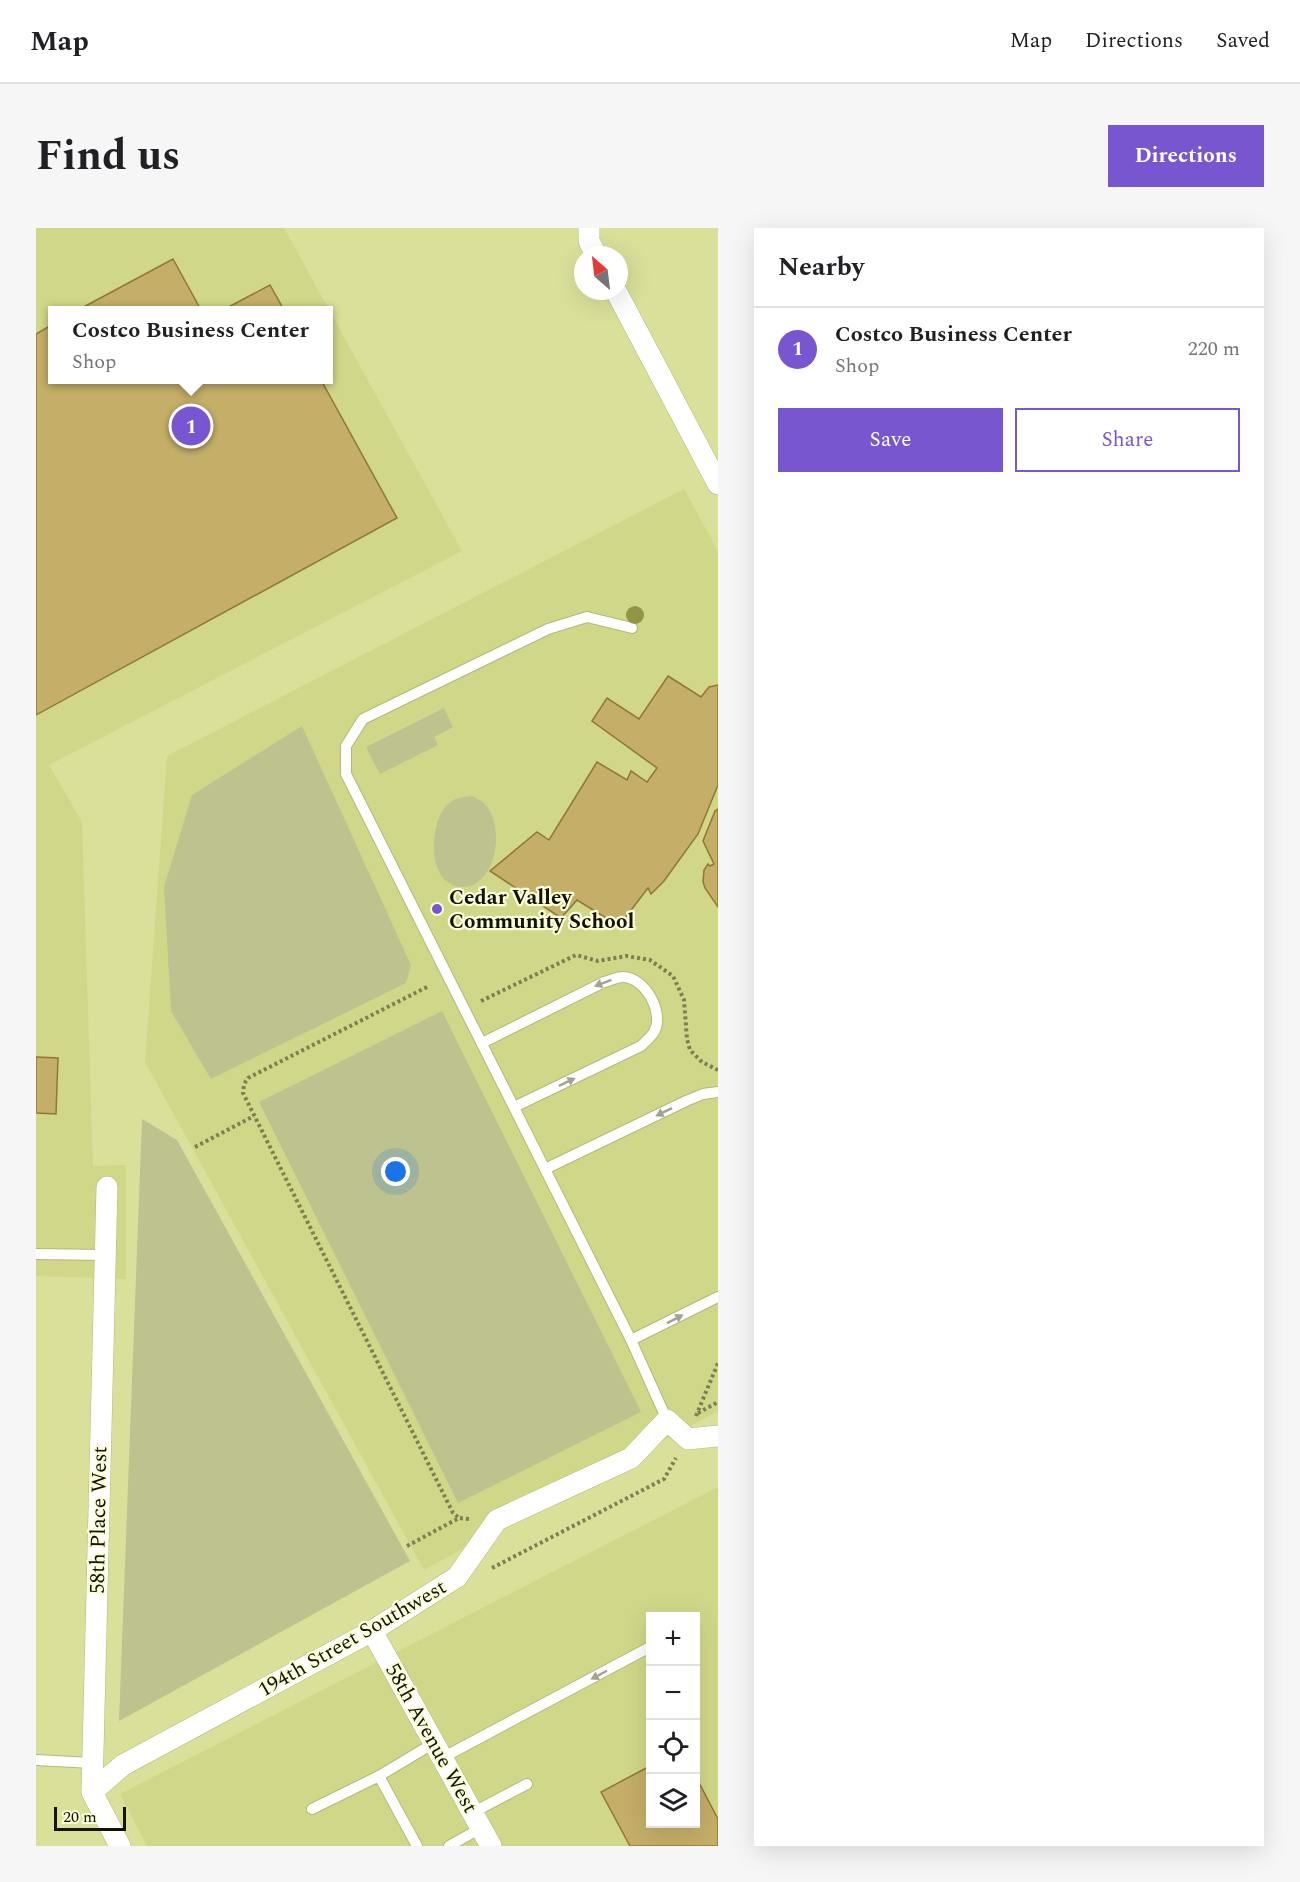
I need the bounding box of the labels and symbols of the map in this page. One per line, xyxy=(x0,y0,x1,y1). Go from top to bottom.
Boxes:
north arrow xyxy=(574,246,628,300)
pin: 1 xyxy=(172,404,210,448)
place label: Cedar Valley Community School xyxy=(449,882,635,938)
marker: Cedar Valley Community School xyxy=(430,902,444,916)
one-way arrow xyxy=(594,979,612,989)
one-way arrow xyxy=(558,1077,575,1086)
one-way arrow xyxy=(655,1107,672,1116)
your location xyxy=(381,1157,410,1186)
one-way arrow xyxy=(666,1314,683,1323)
street label: 58th Place West xyxy=(82,1446,116,1594)
street label: 194th Street Southwest xyxy=(252,1572,453,1706)
street label: 58th Avenue West xyxy=(377,1658,486,1819)
one-way arrow xyxy=(590,1670,607,1680)
scale bar xyxy=(54,1804,126,1832)

